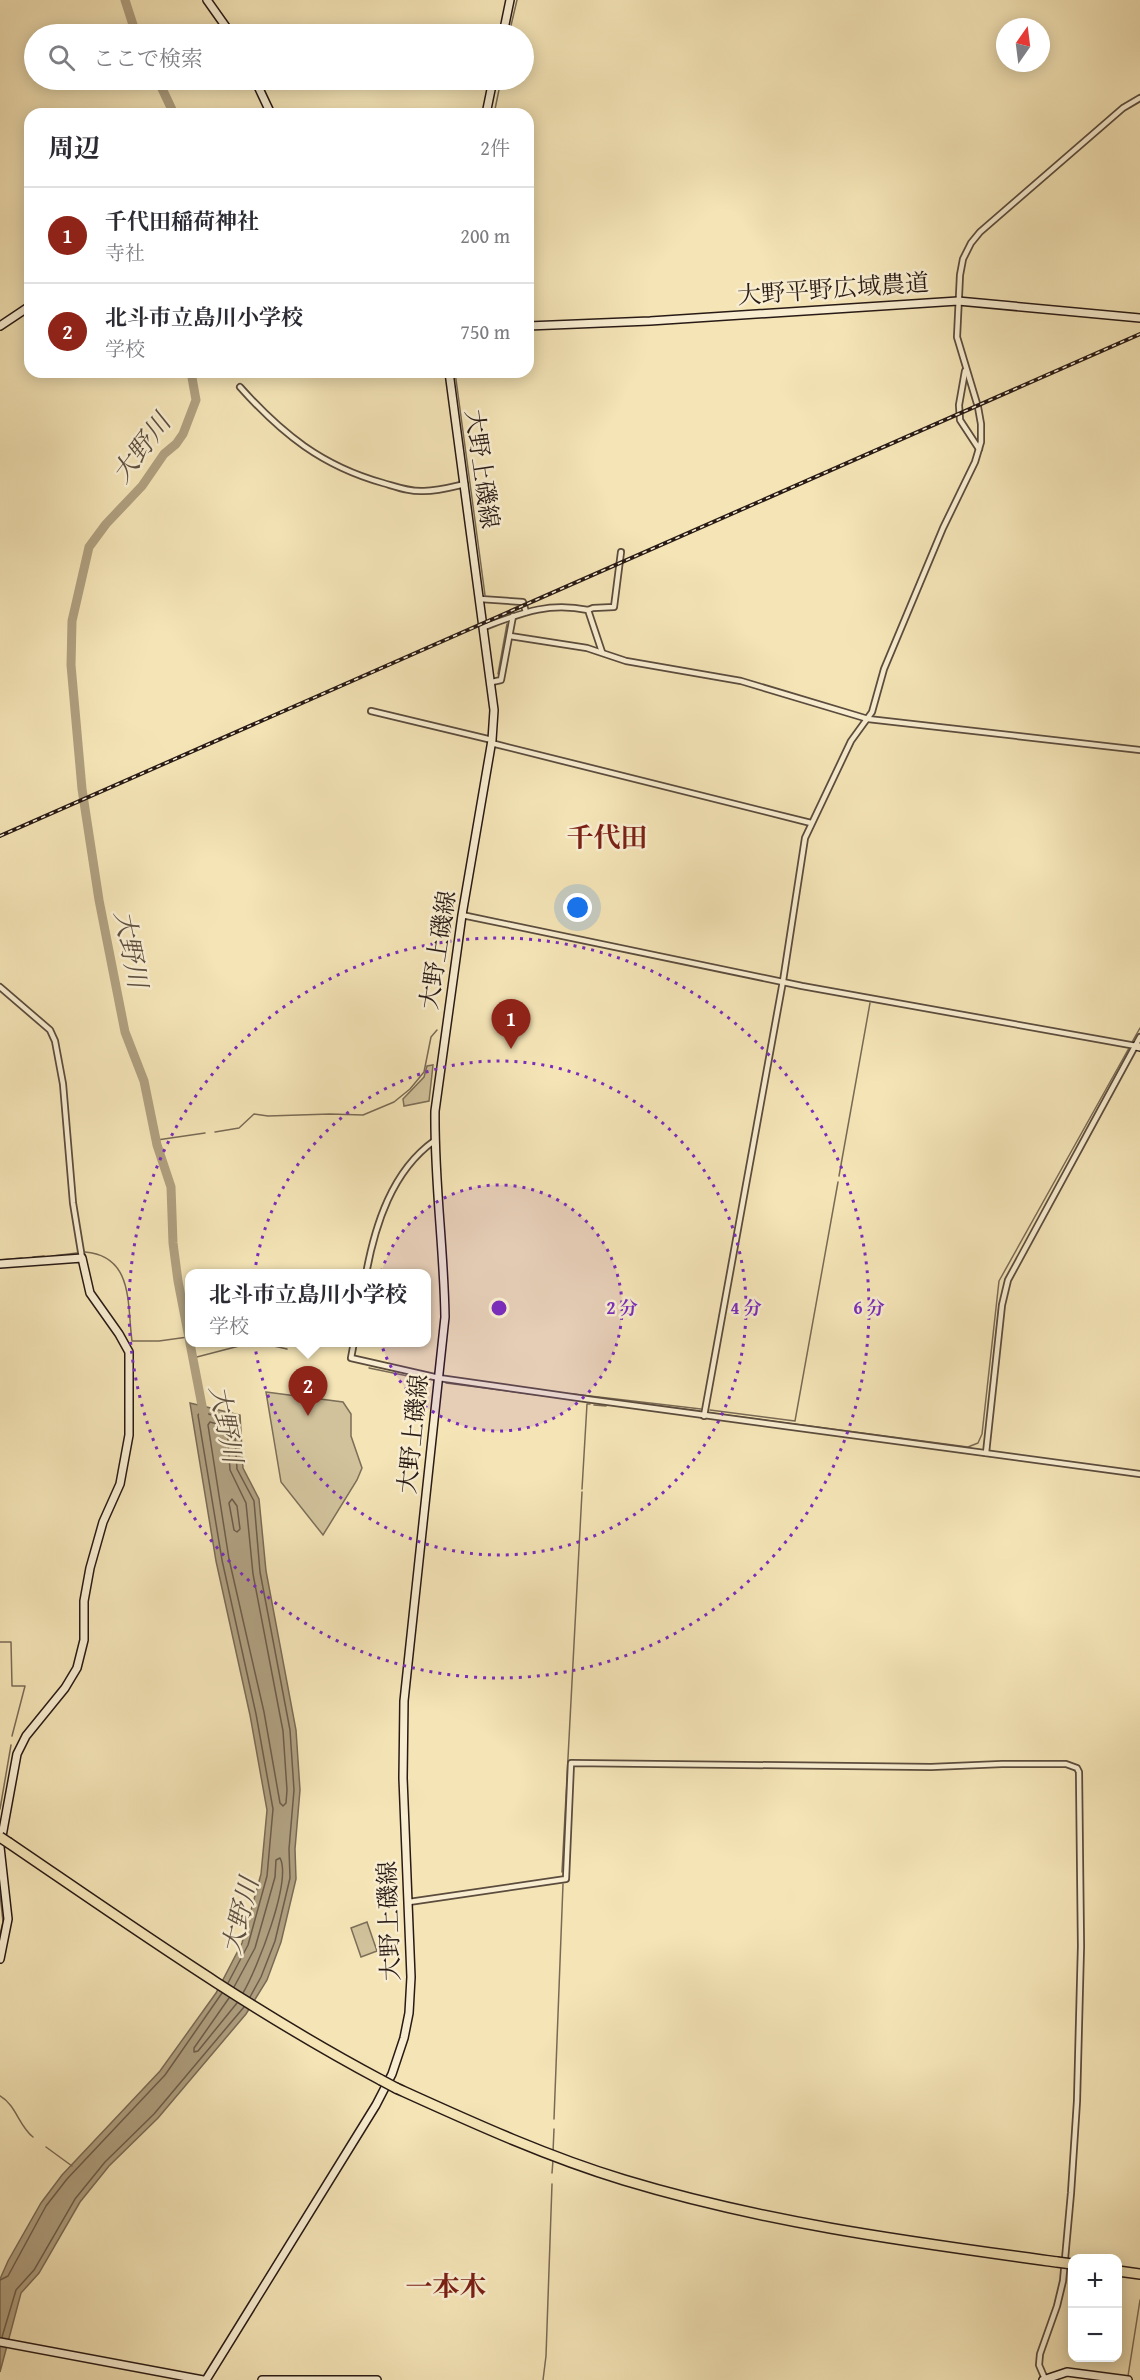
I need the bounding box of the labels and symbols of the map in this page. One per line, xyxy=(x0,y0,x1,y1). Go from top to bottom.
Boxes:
north arrow xyxy=(996,18,1050,72)
street label: 大野平野広域農道 xyxy=(736,264,930,313)
water label: 大野川 xyxy=(102,402,181,491)
street label: 大野上磯線 xyxy=(457,407,508,531)
district label: 千代田 xyxy=(567,817,648,857)
street label: 大野上磯線 xyxy=(411,888,464,1012)
your location xyxy=(563,893,592,922)
water label: 大野川 xyxy=(105,907,159,994)
pin: 1 xyxy=(492,1000,530,1049)
text: 2 分 xyxy=(606,1294,638,1321)
text: 4 分 xyxy=(730,1294,762,1321)
text: 6 分 xyxy=(853,1294,885,1321)
centre of rings xyxy=(489,1298,509,1318)
pin: 2 xyxy=(288,1366,328,1416)
street label: 大野上磯線 xyxy=(389,1372,436,1495)
water label: 大野川 xyxy=(200,1382,254,1469)
street label: 大野上磯線 xyxy=(369,1860,408,1982)
water label: 大野川 xyxy=(211,1870,269,1958)
district label: 一本木 xyxy=(406,2266,487,2306)

